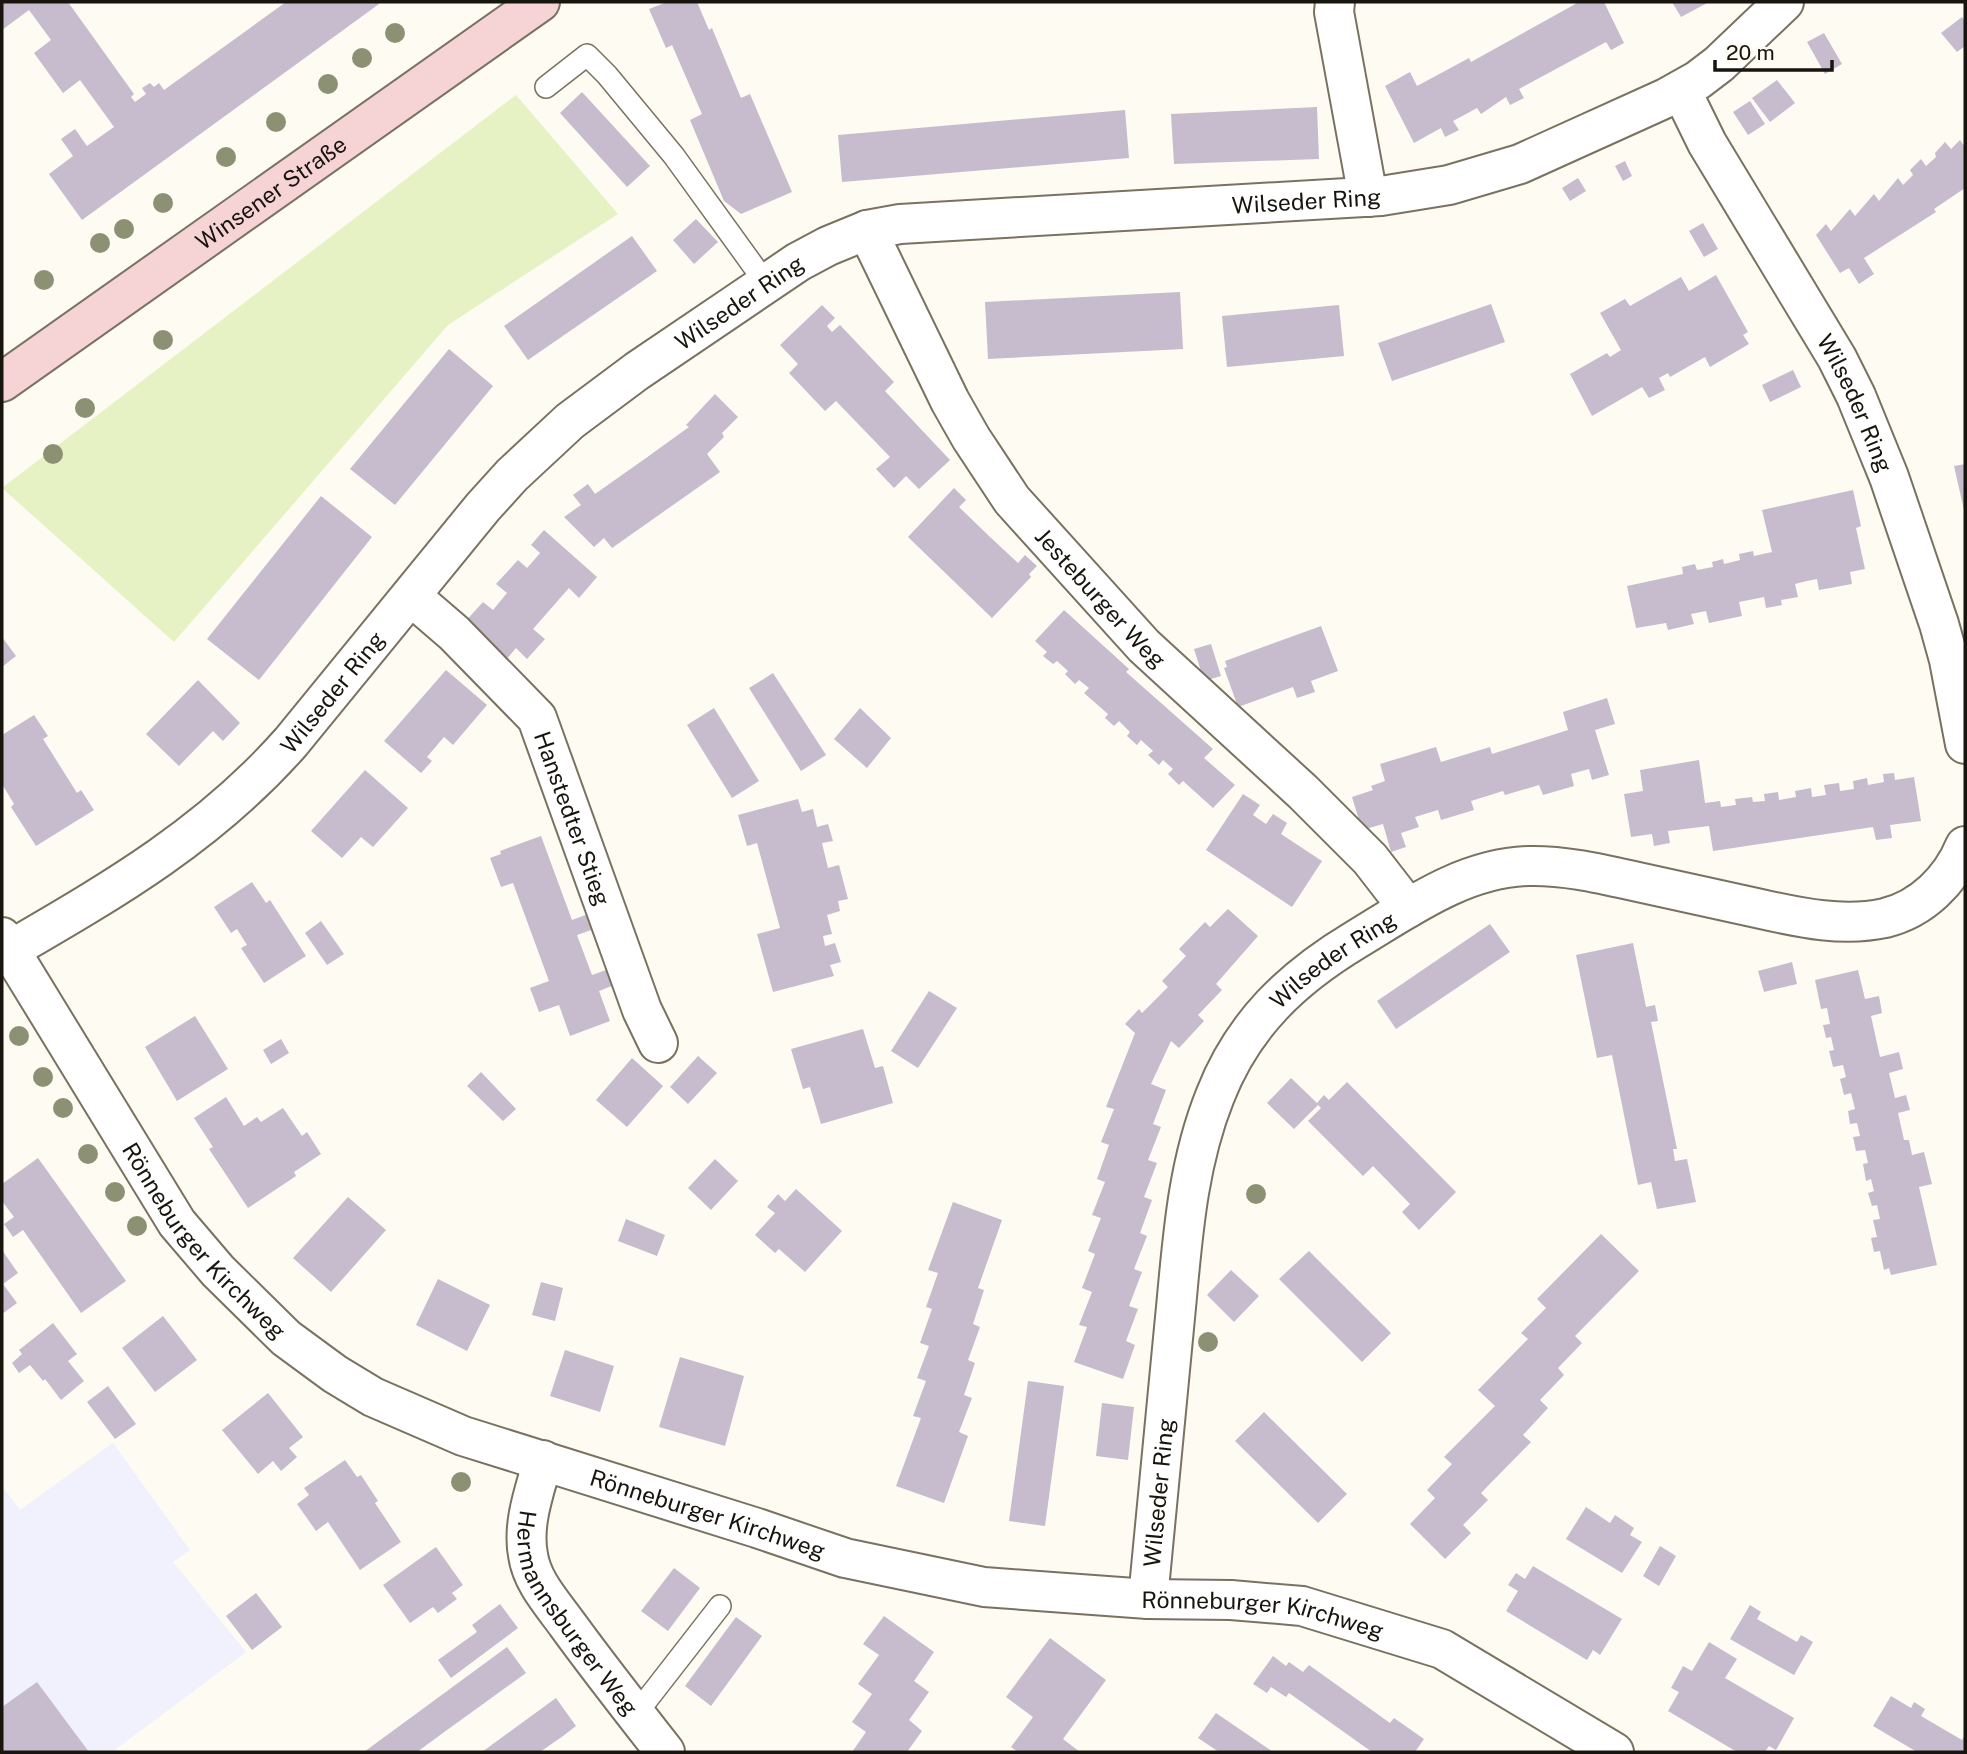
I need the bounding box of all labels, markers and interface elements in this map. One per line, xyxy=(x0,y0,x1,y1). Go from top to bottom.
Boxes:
scale bar xyxy=(1715,28,1832,72)
text: 20 m xyxy=(1726,40,1775,65)
street label: Winsener Straße xyxy=(190,130,351,255)
street label: Wilseder Ring xyxy=(1231,183,1382,218)
street label: Wilseder Ring xyxy=(670,249,808,355)
street label: Wilseder Ring xyxy=(1812,329,1899,476)
street label: Jesteburger Weg xyxy=(1030,522,1172,673)
street label: Wilseder Ring xyxy=(274,626,390,758)
street label: Hanstedter Stieg xyxy=(529,727,617,909)
street label: Wilseder Ring xyxy=(1264,905,1401,1013)
street label: Rönneburger Kirchweg xyxy=(117,1137,292,1344)
street label: Wilseder Ring xyxy=(1137,1417,1179,1568)
street label: Rönneburger Kirchweg xyxy=(587,1463,829,1564)
street label: Hermannsburger Weg xyxy=(513,1509,644,1720)
street label: Rönneburger Kirchweg xyxy=(1141,1585,1387,1644)

